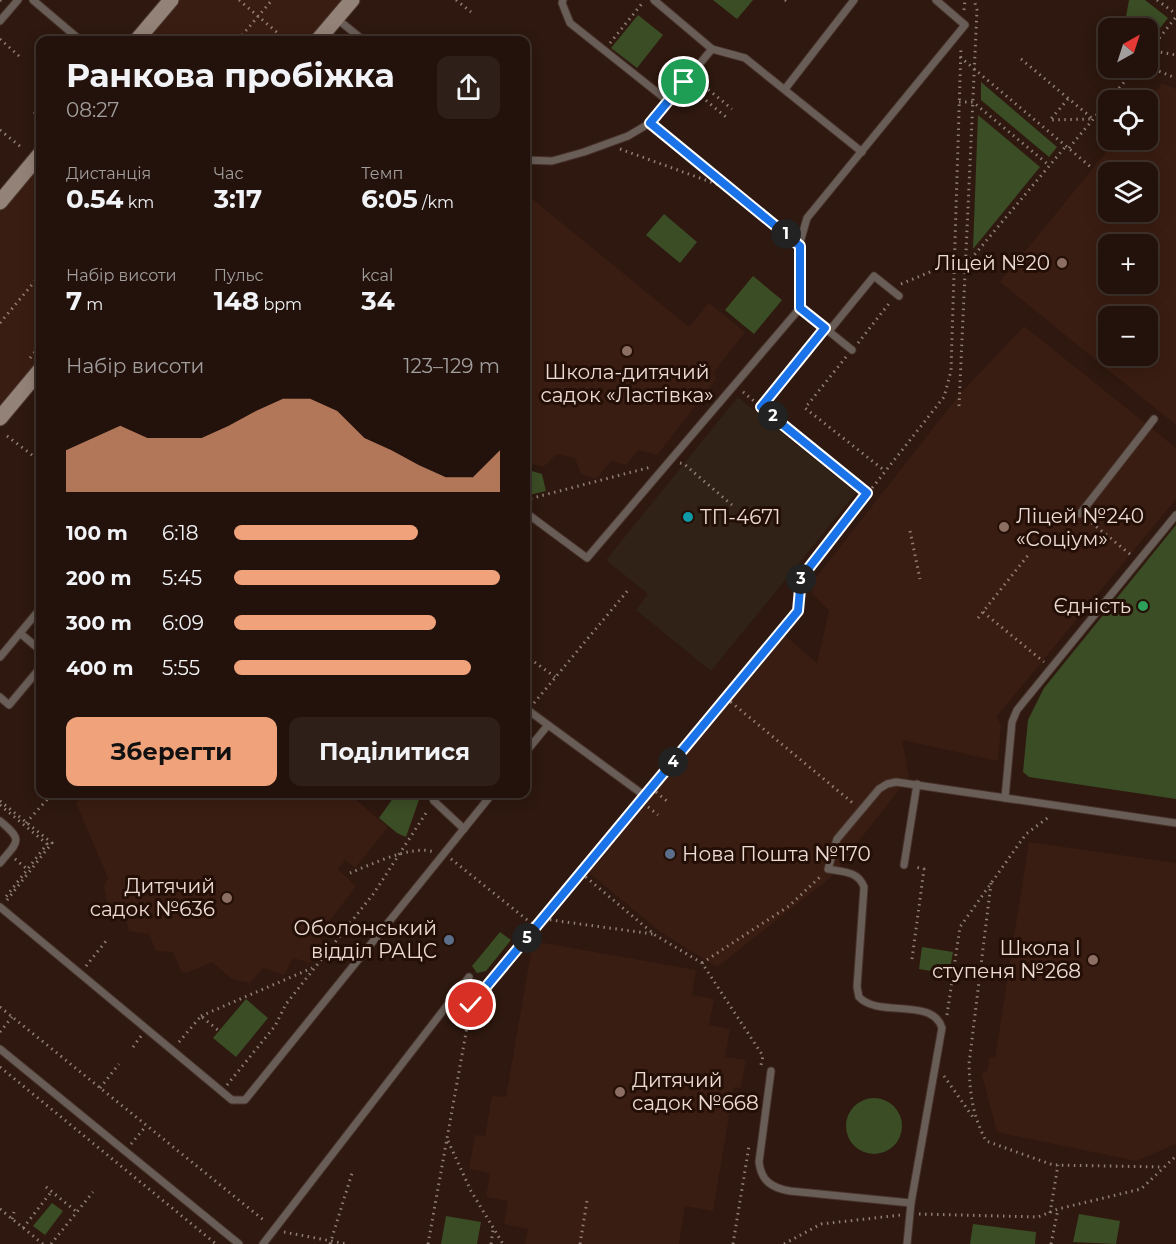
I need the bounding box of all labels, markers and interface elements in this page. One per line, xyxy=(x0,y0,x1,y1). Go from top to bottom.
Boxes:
north arrow xyxy=(1098,18,1158,78)
map controls xyxy=(1098,18,1158,366)
text: Ранкова пробіжка xyxy=(66,55,395,95)
button: share xyxy=(437,56,500,119)
pin xyxy=(658,56,709,107)
icon: arrive xyxy=(667,65,700,98)
button: locate xyxy=(1098,90,1158,150)
text: 08:27 xyxy=(66,98,119,122)
button: layers xyxy=(1098,162,1158,222)
text: Дистанція xyxy=(66,164,151,183)
text: Час xyxy=(214,164,243,183)
text: Темп xyxy=(361,164,403,183)
text: 0.54 xyxy=(66,183,124,215)
text: 3:17 xyxy=(214,183,262,215)
text: 6:05 xyxy=(361,183,418,215)
text: km xyxy=(124,193,154,212)
text: /km xyxy=(418,193,454,212)
pin: 1 xyxy=(771,219,801,249)
text: 1 xyxy=(783,224,789,243)
button: + xyxy=(1098,234,1158,294)
place label: Ліцей №20 xyxy=(935,251,1050,275)
marker: Ліцей №20 xyxy=(1055,256,1069,270)
text: Набір висоти xyxy=(66,266,177,285)
text: Пульс xyxy=(214,266,264,285)
text: kcal xyxy=(361,266,393,285)
text: 7 xyxy=(66,285,82,317)
text: 148 xyxy=(214,285,259,317)
text: 34 xyxy=(361,285,395,317)
text: m xyxy=(82,295,103,314)
text: bpm xyxy=(259,295,302,314)
button: − xyxy=(1098,306,1158,366)
marker: Школа-дитячий садок «Ластівка» xyxy=(620,344,634,358)
text: Набір висоти xyxy=(66,354,204,378)
text: 123–129 m xyxy=(403,354,500,378)
place label: Школа-дитячий садок «Ластівка» xyxy=(540,360,714,407)
pin: 2 xyxy=(758,401,788,431)
text: 2 xyxy=(768,406,778,425)
place label: Ліцей №240 «Соціум» xyxy=(1016,504,1144,551)
place label: ТП-4671 xyxy=(700,505,781,529)
marker: ТП-4671 xyxy=(681,510,695,524)
marker: Ліцей №240 «Соціум» xyxy=(997,520,1011,534)
text: 100 m xyxy=(66,521,128,545)
text: 6:18 xyxy=(162,521,198,545)
pin: 3 xyxy=(786,564,816,594)
text: 200 m xyxy=(66,566,132,590)
text: 5:45 xyxy=(162,566,202,590)
text: 3 xyxy=(796,569,806,588)
place label: Єдність xyxy=(1054,594,1131,618)
marker: Єдність xyxy=(1136,599,1150,613)
text: 300 m xyxy=(66,611,132,635)
text: 6:09 xyxy=(162,611,204,635)
text: 400 m xyxy=(66,656,134,680)
text: 5:55 xyxy=(162,656,200,680)
button: Зберегти xyxy=(66,717,277,786)
button: Поділитися xyxy=(289,717,500,786)
pin: 4 xyxy=(658,747,688,777)
text: 4 xyxy=(667,752,679,771)
place label: Нова Пошта №170 xyxy=(682,842,871,866)
marker: Нова Пошта №170 xyxy=(663,847,677,861)
place label: Дитячий садок №636 xyxy=(90,874,215,921)
marker: Дитячий садок №636 xyxy=(220,891,234,905)
place label: Оболонський відділ РАЦС xyxy=(294,916,437,963)
pin: 5 xyxy=(512,923,542,953)
text: 5 xyxy=(522,928,532,947)
marker: Оболонський відділ РАЦС xyxy=(442,933,456,947)
place label: Школа І ступеня №268 xyxy=(932,936,1081,983)
marker: Школа І ступеня №268 xyxy=(1086,953,1100,967)
pin xyxy=(445,979,496,1030)
icon: check xyxy=(454,988,487,1021)
place label: Дитячий садок №668 xyxy=(632,1068,759,1115)
marker: Дитячий садок №668 xyxy=(613,1085,627,1099)

